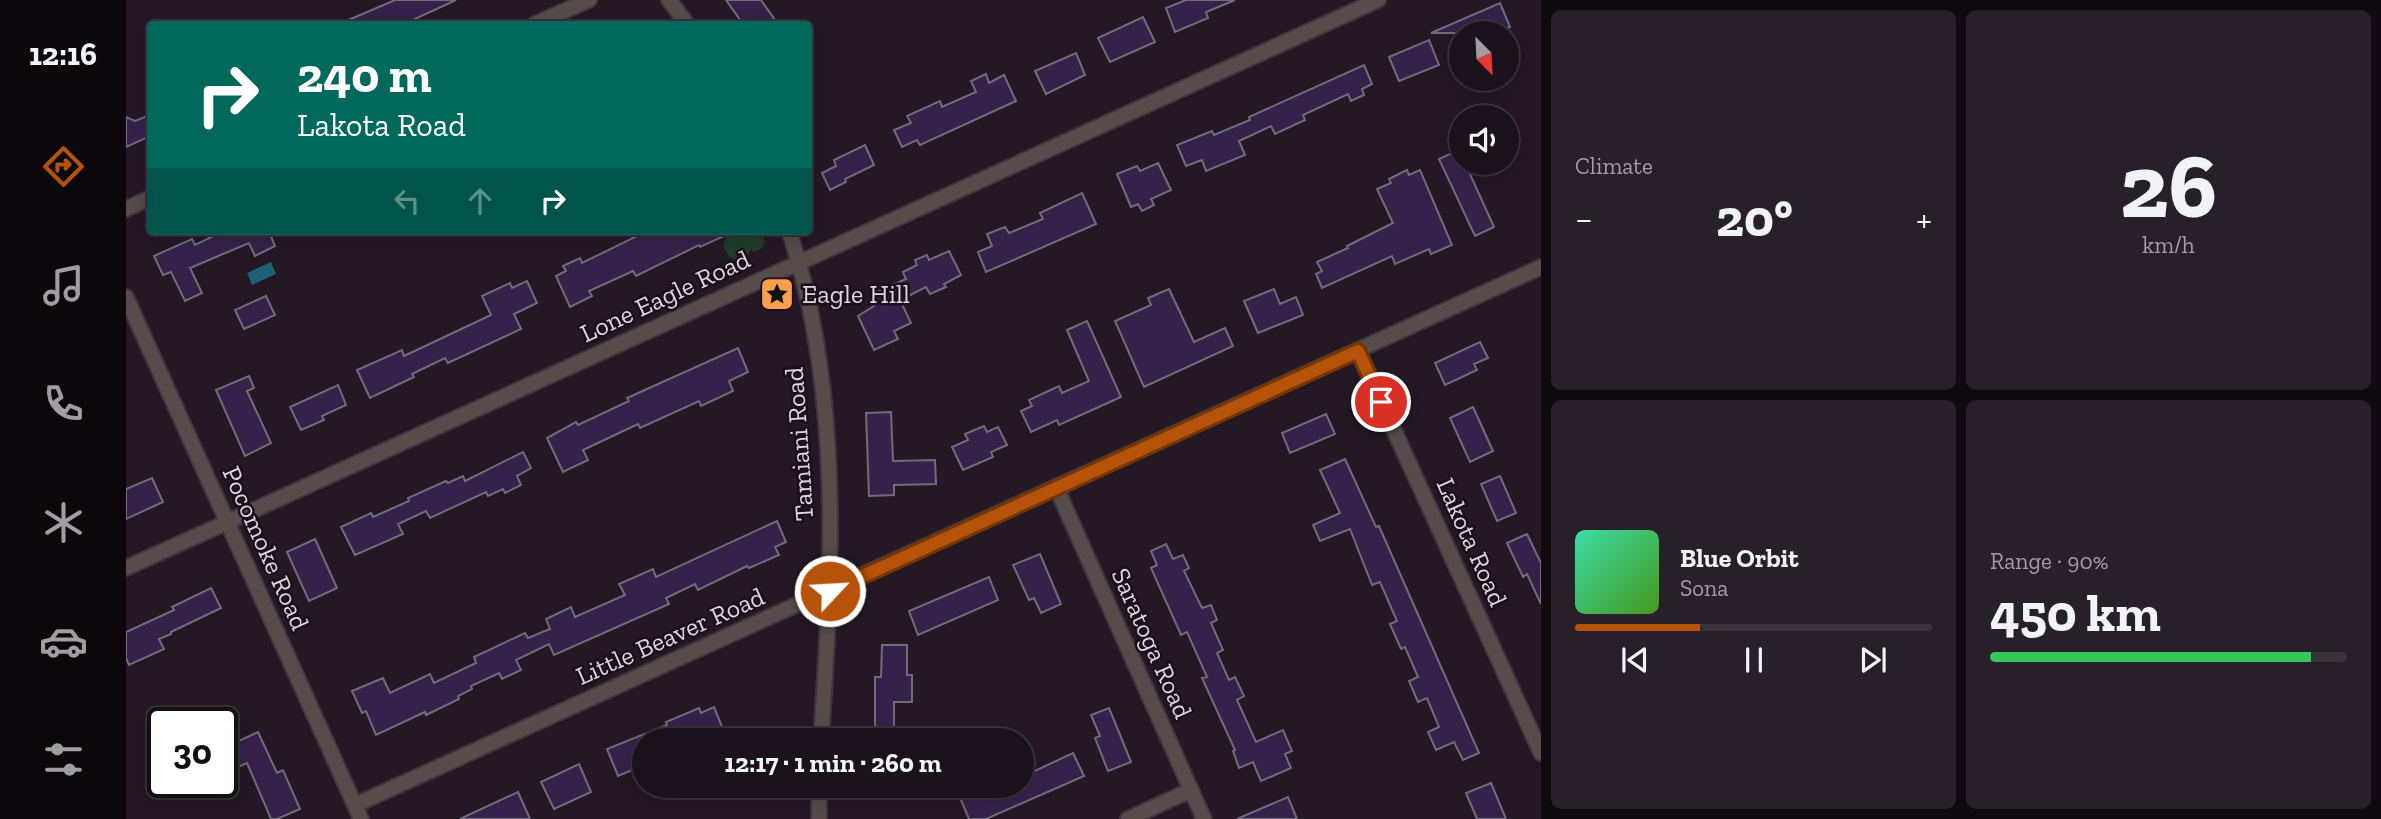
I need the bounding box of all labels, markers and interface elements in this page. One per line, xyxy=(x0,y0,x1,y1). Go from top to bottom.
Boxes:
north arrow xyxy=(1449,21,1519,91)
map controls xyxy=(1449,21,1519,175)
text: 12:16 xyxy=(29,35,97,73)
text: 240 m xyxy=(297,46,432,105)
icon: right xyxy=(182,49,273,140)
button: sound xyxy=(1449,105,1519,175)
text: Lakota Road xyxy=(297,106,466,144)
text: 26 xyxy=(2120,131,2217,240)
icon: directions xyxy=(39,142,88,191)
text: Climate xyxy=(1575,152,1653,180)
icon: left xyxy=(388,182,426,220)
icon: ahead xyxy=(461,182,499,220)
icon: right xyxy=(534,182,572,220)
text: 20° xyxy=(1716,187,1793,249)
text: − xyxy=(1575,196,1593,242)
text: + xyxy=(1916,196,1932,242)
text: km/h xyxy=(2142,231,2195,259)
street label: Lone Eagle Road xyxy=(575,243,755,349)
icon: music xyxy=(39,261,88,310)
place icon: Eagle Hill xyxy=(758,275,796,313)
place label: Eagle Hill xyxy=(802,278,910,310)
street label: Tamiani Road xyxy=(778,366,820,522)
pin xyxy=(1351,372,1411,432)
icon: phone xyxy=(39,379,88,428)
icon: arrive xyxy=(1362,383,1400,421)
street label: Pocomoke Road xyxy=(216,461,316,635)
street label: Lakota Road xyxy=(1429,473,1515,611)
icon: climate xyxy=(39,498,88,547)
text: Blue Orbit xyxy=(1680,542,1799,574)
text: Range · 90% xyxy=(1990,547,2109,575)
position arrow xyxy=(793,554,867,628)
street label: Saratoga Road xyxy=(1105,563,1199,723)
text: Sona xyxy=(1680,574,1728,602)
street label: Little Beaver Road xyxy=(571,580,769,692)
text: 450 km xyxy=(1990,582,2161,644)
icon: car xyxy=(39,617,88,666)
icon: previous xyxy=(1616,641,1654,679)
icon: pause xyxy=(1735,641,1773,679)
icon: next xyxy=(1854,641,1892,679)
speed limit sign: 30 xyxy=(147,707,238,798)
icon: filters xyxy=(39,735,88,784)
text: 12:17 · 1 min · 260 m xyxy=(724,747,942,779)

